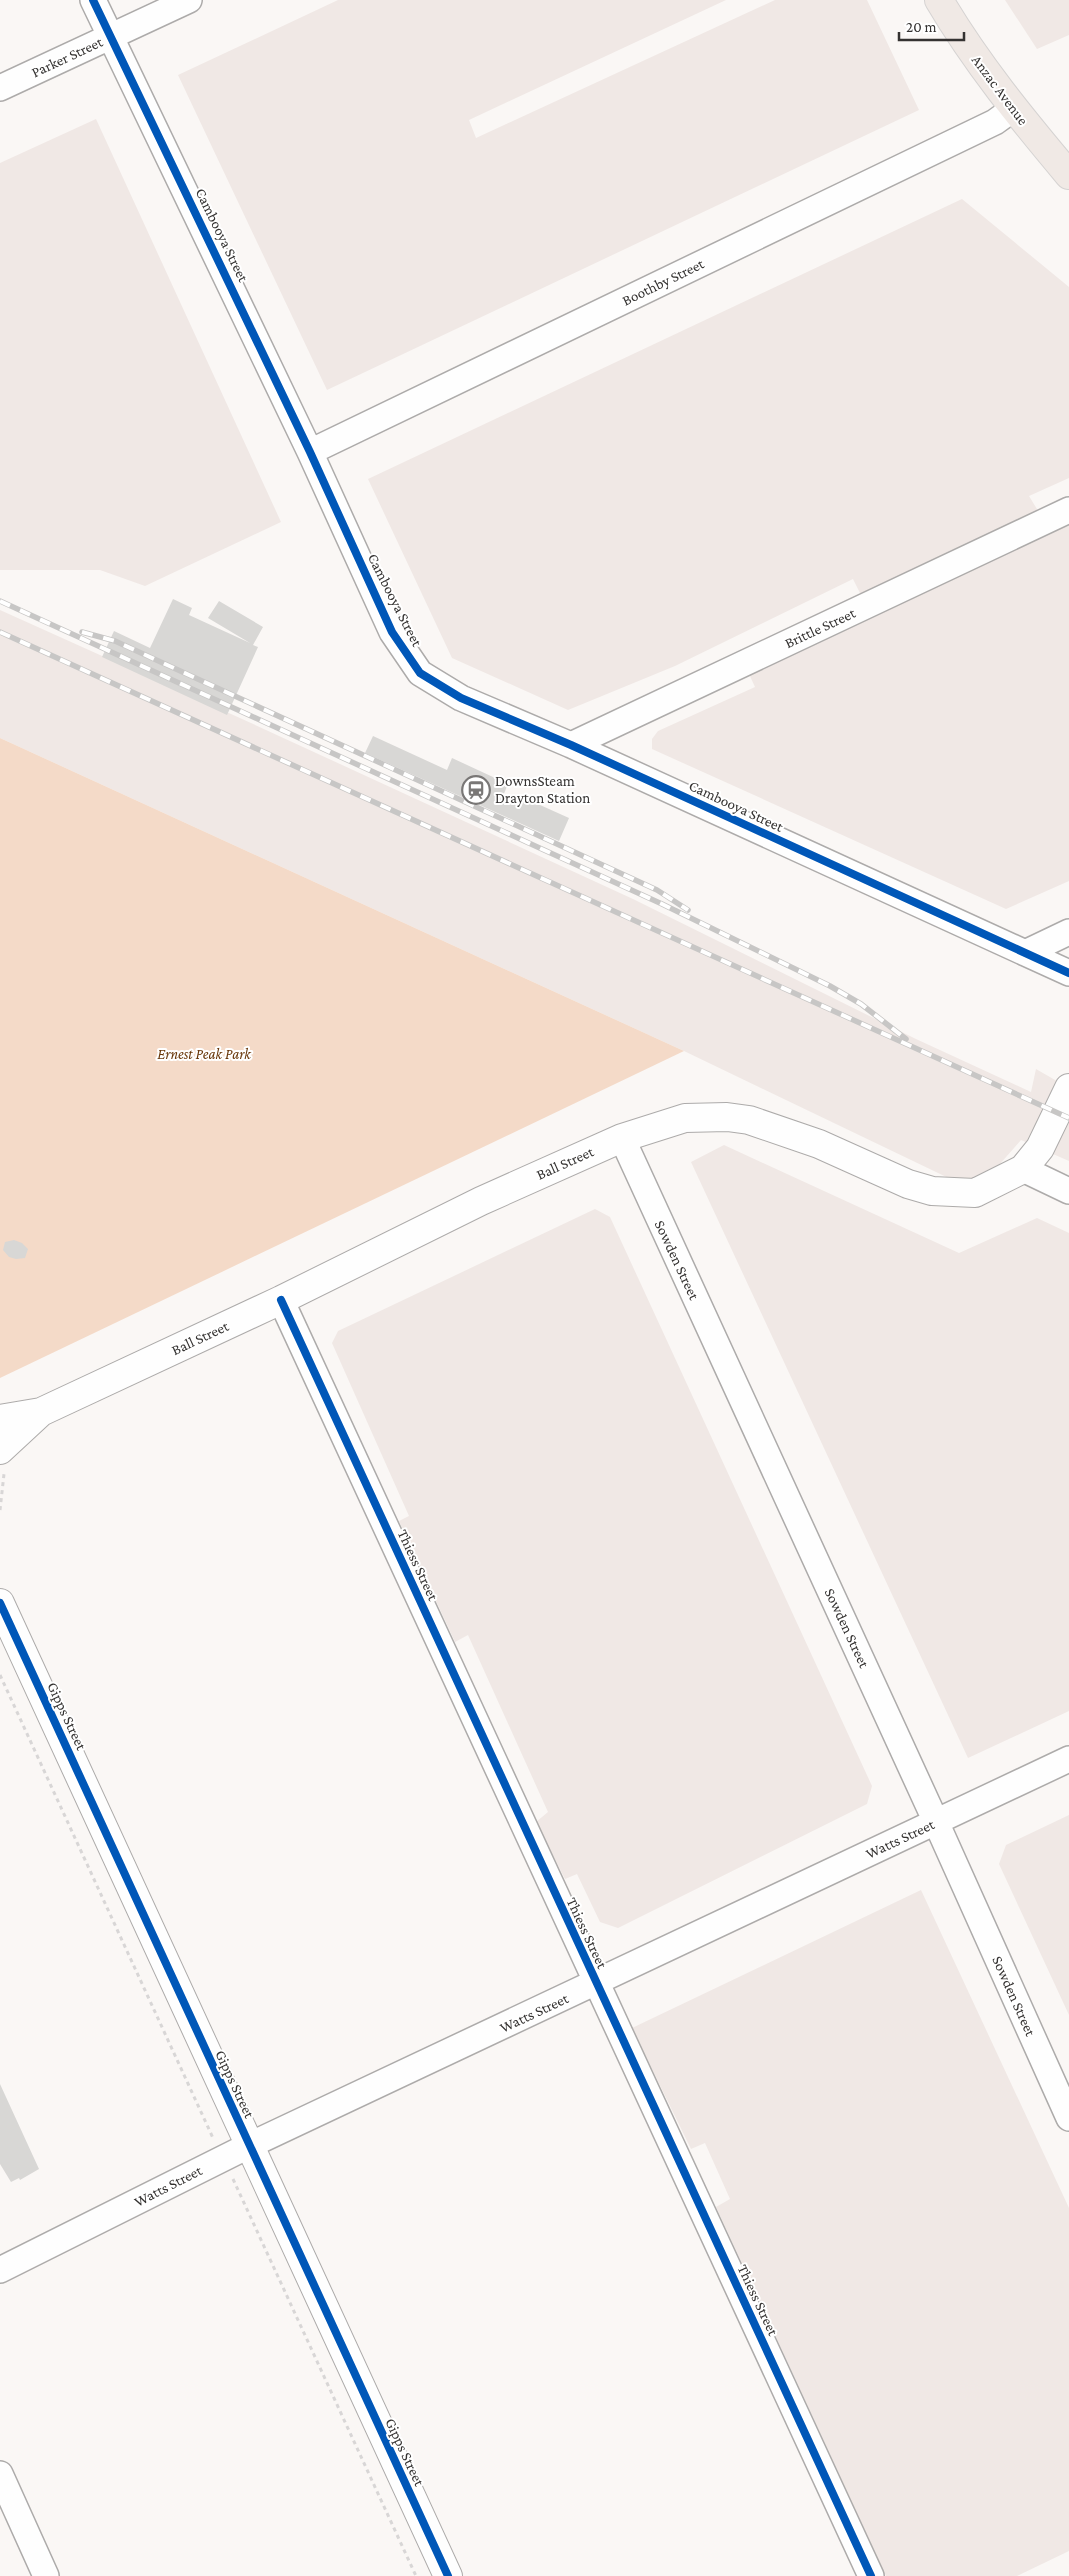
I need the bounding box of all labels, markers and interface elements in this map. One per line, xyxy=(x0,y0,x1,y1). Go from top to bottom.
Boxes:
scale bar xyxy=(899,10,964,42)
text: 20 m xyxy=(906,19,937,35)
street label: Parker Street xyxy=(29,33,106,80)
street label: Anzac Avenue xyxy=(969,52,1032,128)
street label: Cambooya Street xyxy=(192,186,252,286)
street label: Boothby Street xyxy=(620,255,708,310)
street label: Cambooya Street xyxy=(364,551,426,650)
street label: Brittle Street xyxy=(782,604,859,651)
place label: DownsSteam Drayton Station xyxy=(495,773,590,807)
station icon: DownsSteam Drayton Station xyxy=(461,775,491,805)
street label: Cambooya Street xyxy=(686,777,787,836)
park label: Ernest Peak Park xyxy=(157,1046,252,1062)
street label: Ball Street xyxy=(534,1143,597,1183)
street label: Sowden Street xyxy=(652,1218,703,1303)
street label: Ball Street xyxy=(169,1317,232,1358)
street label: Thiess Street xyxy=(395,1527,442,1604)
street label: Sowden Street xyxy=(822,1586,873,1671)
street label: Gipps Street xyxy=(43,1680,90,1754)
street label: Watts Street xyxy=(863,1816,938,1862)
street label: Thiess Street xyxy=(564,1895,611,1972)
street label: Sowden Street xyxy=(989,1954,1039,2039)
street label: Watts Street xyxy=(497,1990,572,2036)
street label: Gipps Street xyxy=(211,2048,258,2122)
street label: Watts Street xyxy=(132,2162,205,2210)
street label: Thiess Street xyxy=(735,2262,782,2339)
street label: Gipps Street xyxy=(381,2416,428,2490)

